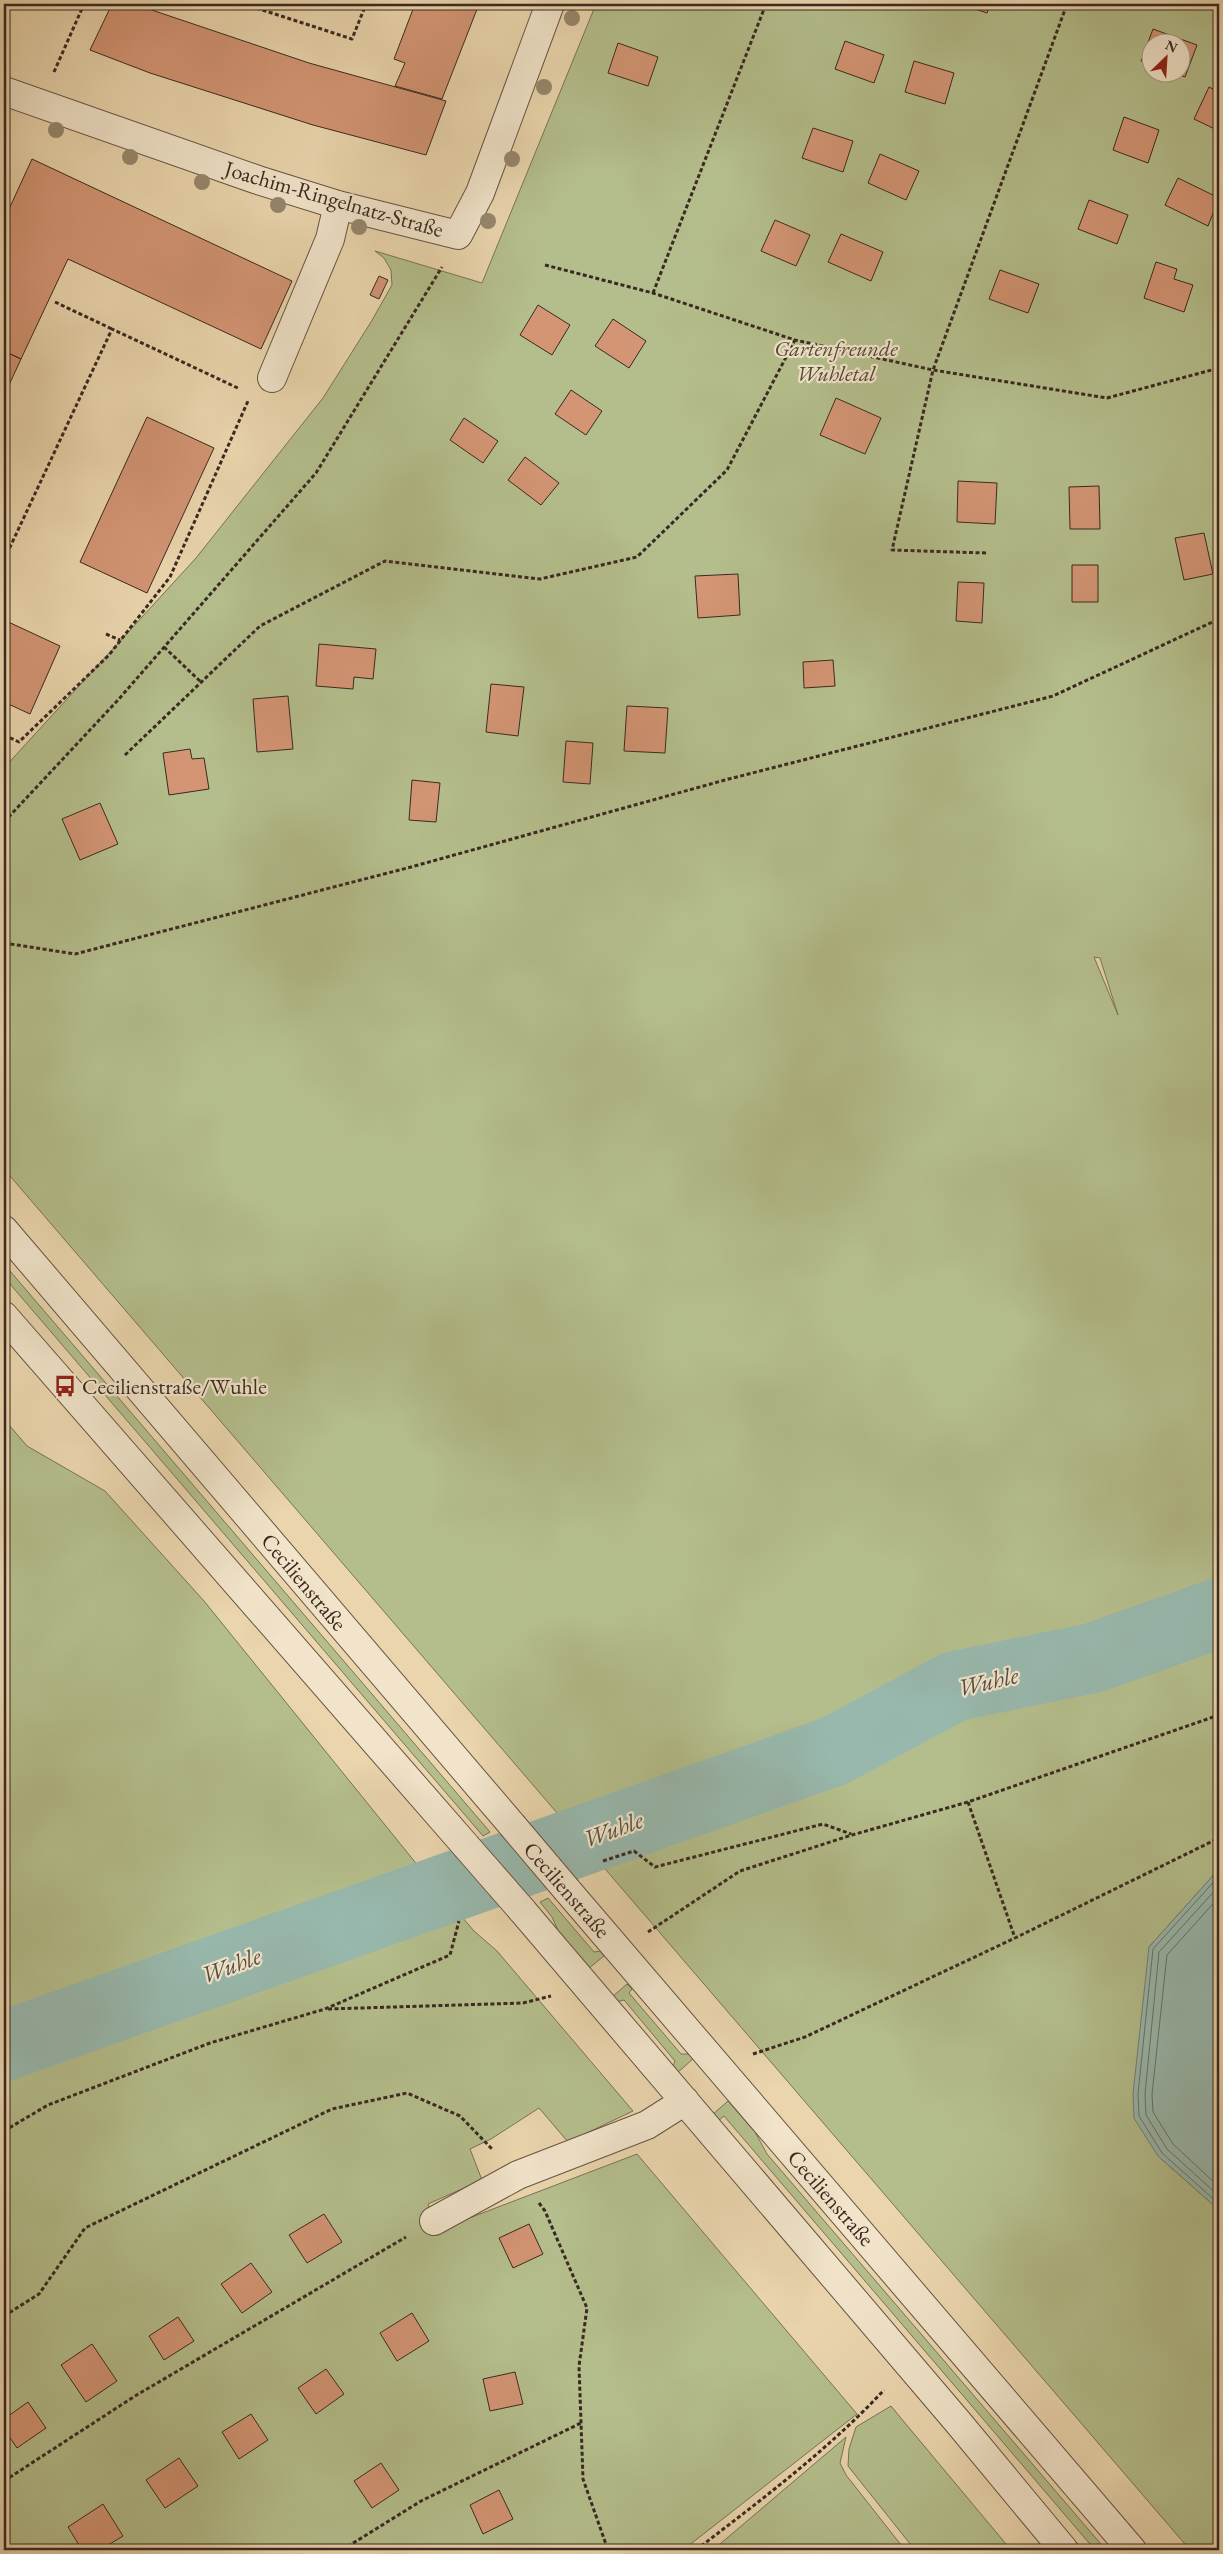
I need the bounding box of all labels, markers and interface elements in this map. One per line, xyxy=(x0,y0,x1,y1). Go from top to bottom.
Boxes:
north arrow xyxy=(1140,32,1190,82)
text: N xyxy=(1163,36,1181,57)
street label: Joachim-Ringelnatz-Straße xyxy=(219,153,447,244)
park label: Gartenfreunde Wuhletal xyxy=(774,334,898,388)
place label: Cecilienstraße/Wuhle xyxy=(82,1372,267,1401)
bus stop icon: Cecilienstraße/Wuhle xyxy=(52,1373,78,1399)
street label: Cecilienstraße xyxy=(255,1527,354,1637)
water label: Wuhle xyxy=(955,1659,1022,1703)
water label: Wuhle xyxy=(579,1804,648,1854)
street label: Cecilienstraße xyxy=(517,1836,617,1945)
water label: Wuhle xyxy=(197,1940,266,1990)
street label: Cecilienstraße xyxy=(781,2144,881,2253)

